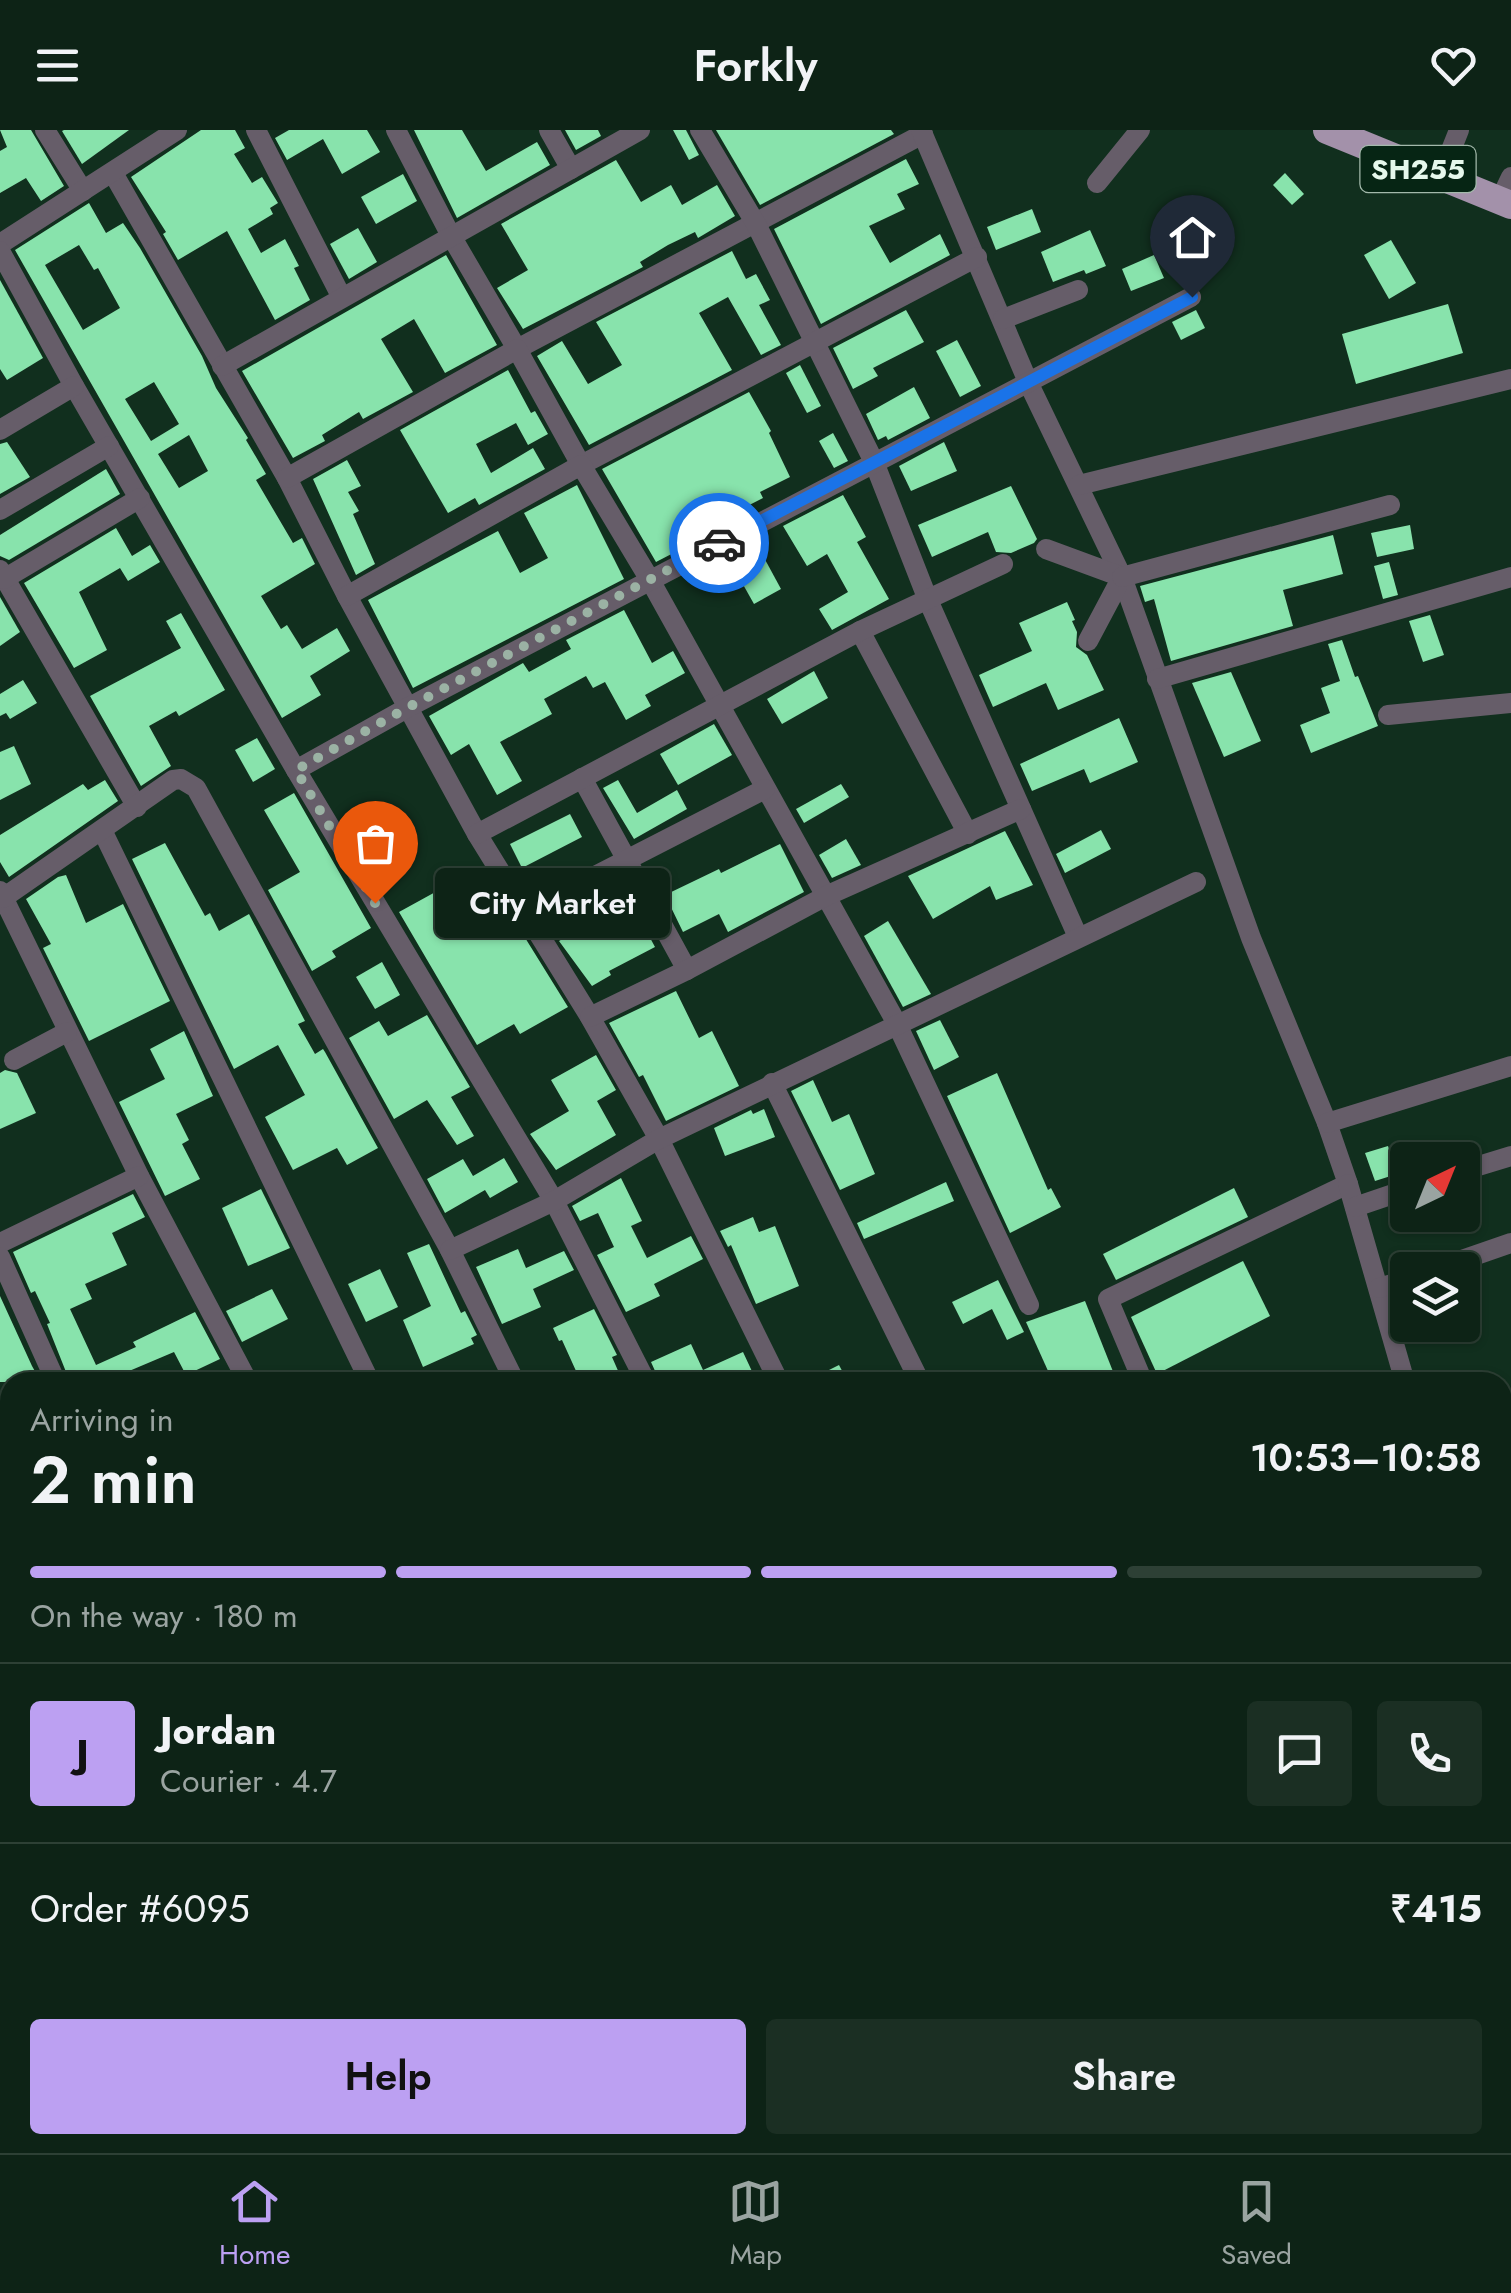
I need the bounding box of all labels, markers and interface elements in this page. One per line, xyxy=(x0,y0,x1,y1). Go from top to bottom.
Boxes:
text: Forkly xyxy=(693,33,818,98)
icon: menu xyxy=(30,38,85,93)
icon: heart xyxy=(1426,38,1481,93)
road number: SH255 xyxy=(1360,146,1476,192)
pin xyxy=(1150,195,1235,298)
icon: home xyxy=(1165,210,1220,265)
courier xyxy=(669,493,769,593)
icon: car xyxy=(692,516,747,571)
pin xyxy=(333,801,418,904)
icon: bag xyxy=(348,816,403,871)
callout: City Market xyxy=(435,868,670,938)
text: City Market xyxy=(469,880,636,926)
north arrow xyxy=(1390,1142,1480,1232)
map controls xyxy=(1390,1142,1480,1342)
button: layers xyxy=(1390,1252,1480,1342)
text: Arriving in xyxy=(30,1397,174,1443)
text: 10:53–10:58 xyxy=(1250,1430,1482,1485)
text: 2 min xyxy=(30,1433,197,1527)
text: On the way · 180 m xyxy=(30,1593,298,1639)
button: chat xyxy=(1247,1701,1352,1806)
button: phone xyxy=(1377,1701,1482,1806)
text: Jordan xyxy=(160,1703,276,1758)
text: J xyxy=(76,1726,89,1781)
text: Courier · 4.7 xyxy=(160,1758,337,1804)
text: Order #6095 xyxy=(30,1881,250,1936)
text: ₹415 xyxy=(1390,1881,1482,1936)
button: Help xyxy=(30,2019,746,2134)
button: Share xyxy=(766,2019,1482,2134)
tab: Home xyxy=(219,2174,290,2275)
tab: Map xyxy=(728,2174,783,2275)
tab: Saved xyxy=(1221,2174,1292,2275)

